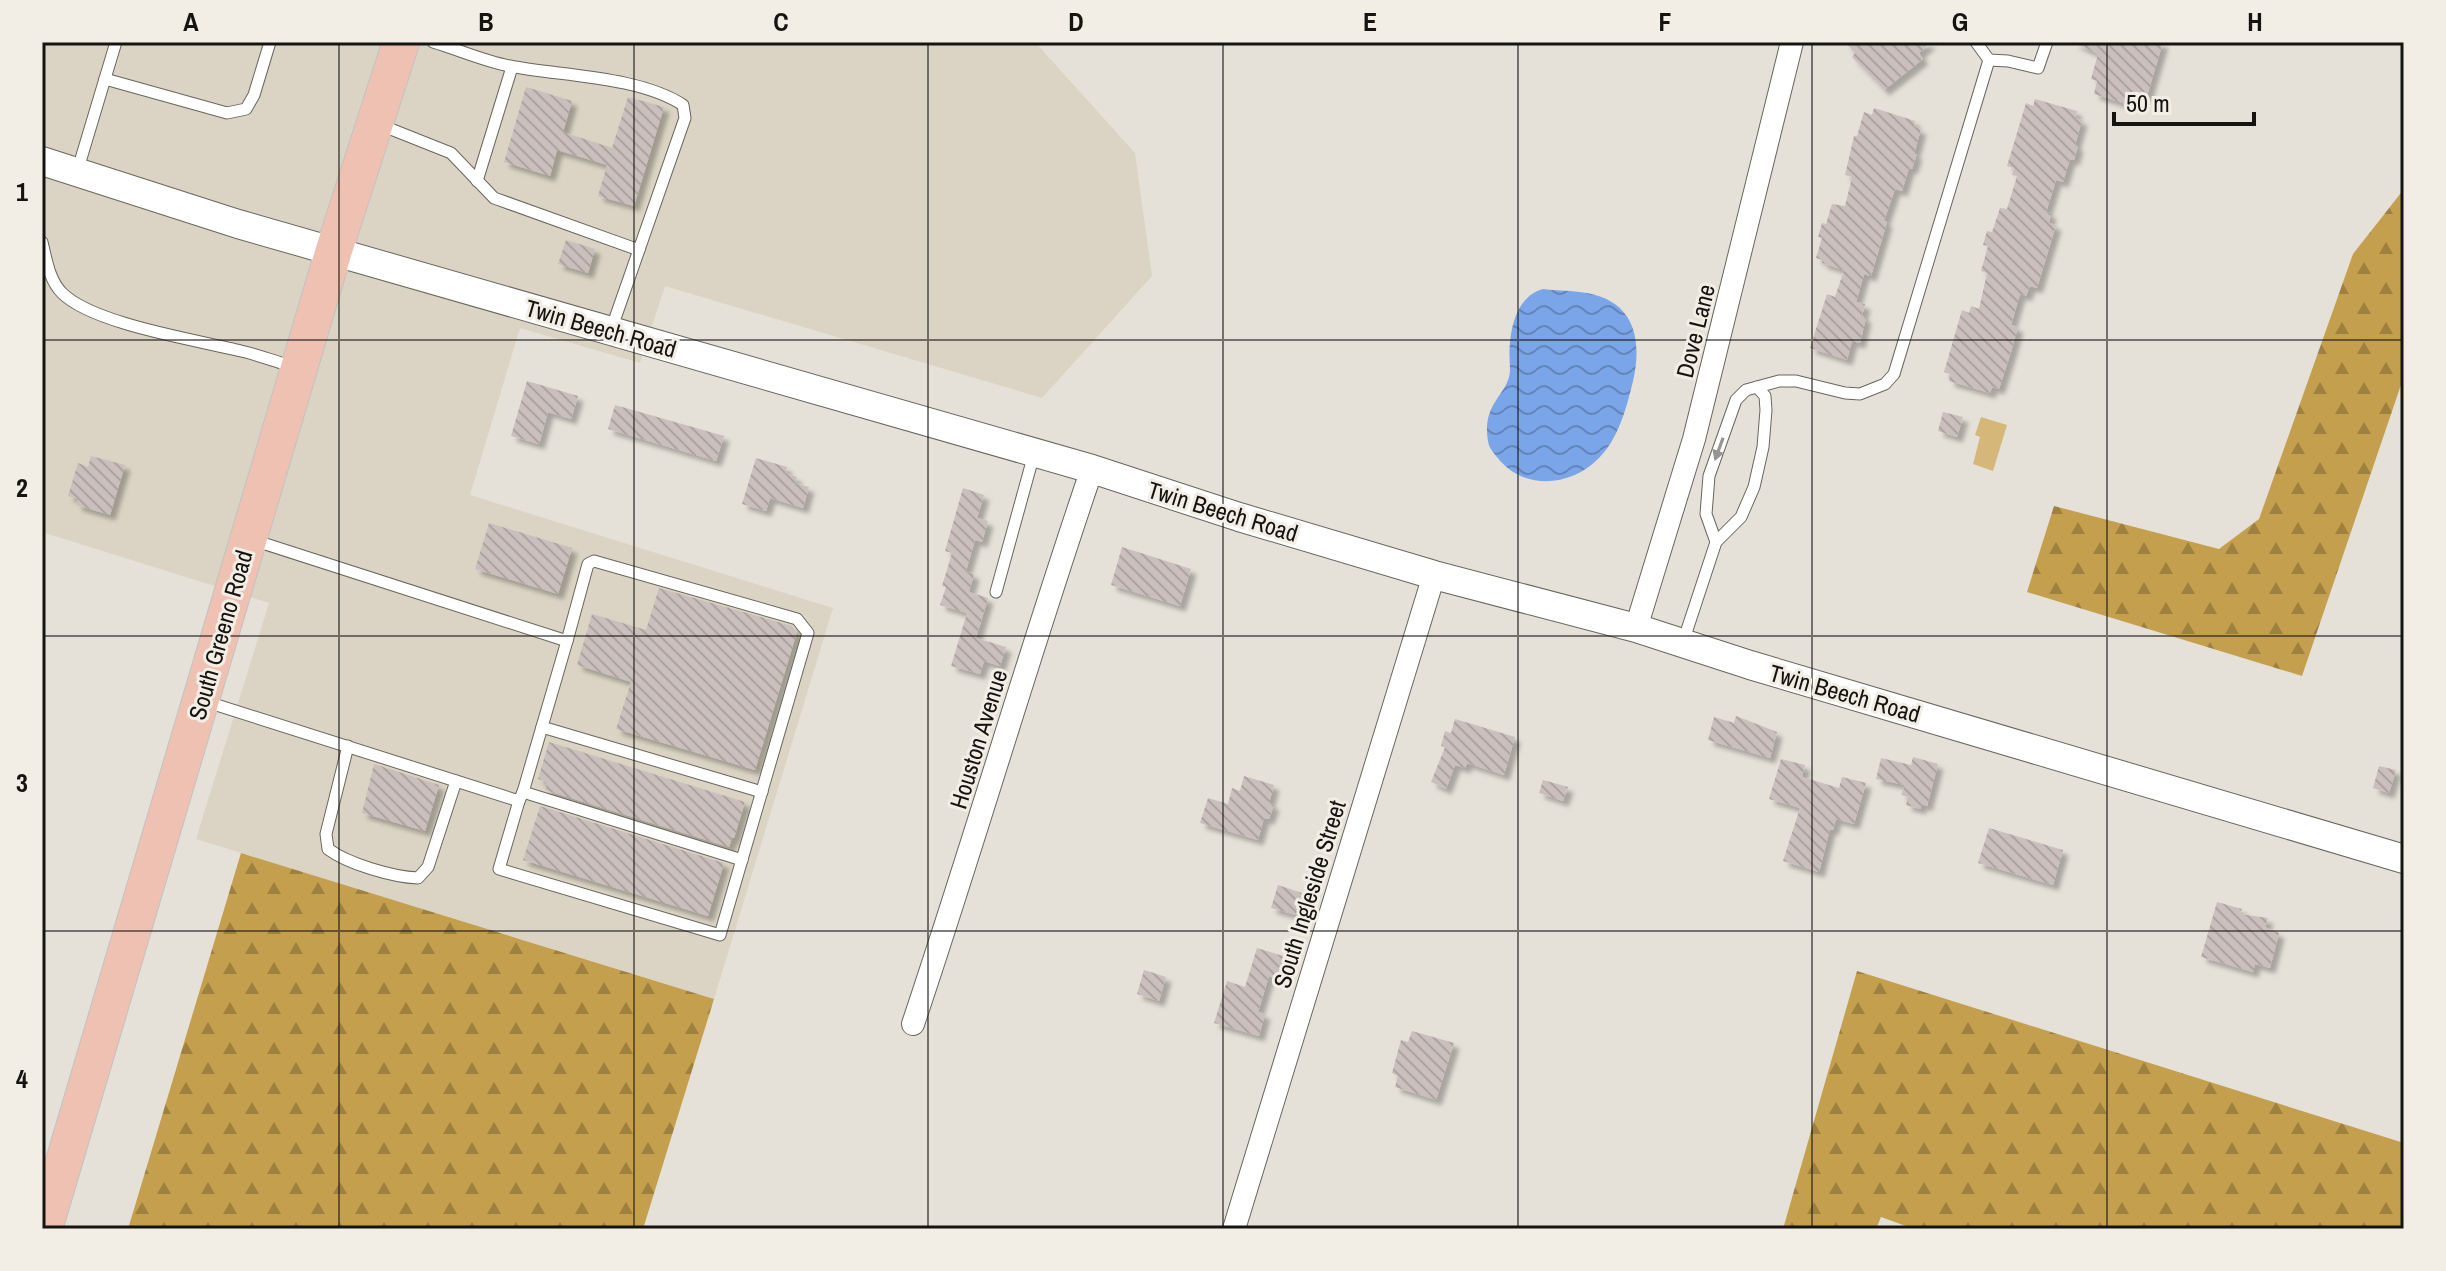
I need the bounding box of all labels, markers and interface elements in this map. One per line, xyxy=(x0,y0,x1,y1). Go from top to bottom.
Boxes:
text: A xyxy=(183,4,199,39)
text: B xyxy=(478,4,494,39)
text: C xyxy=(773,4,789,39)
text: D xyxy=(1068,4,1084,39)
text: E xyxy=(1363,4,1377,39)
text: F xyxy=(1658,4,1672,39)
text: G xyxy=(1952,4,1968,39)
text: H xyxy=(2247,4,2263,39)
scale bar xyxy=(2114,76,2254,126)
text: 50 m xyxy=(2126,87,2170,119)
text: 1 xyxy=(16,174,28,209)
street label: Dove Lane xyxy=(1668,281,1722,381)
street label: Twin Beech Road xyxy=(522,291,680,365)
one-way arrow xyxy=(1712,438,1724,462)
text: 2 xyxy=(16,470,28,505)
street label: Twin Beech Road xyxy=(1144,473,1302,549)
street label: South Greeno Road xyxy=(180,546,260,724)
street label: Twin Beech Road xyxy=(1766,656,1924,730)
street label: Houston Avenue xyxy=(942,665,1014,813)
text: 3 xyxy=(16,765,28,800)
street label: South Ingleside Street xyxy=(1265,796,1353,992)
text: 4 xyxy=(16,1061,28,1096)

